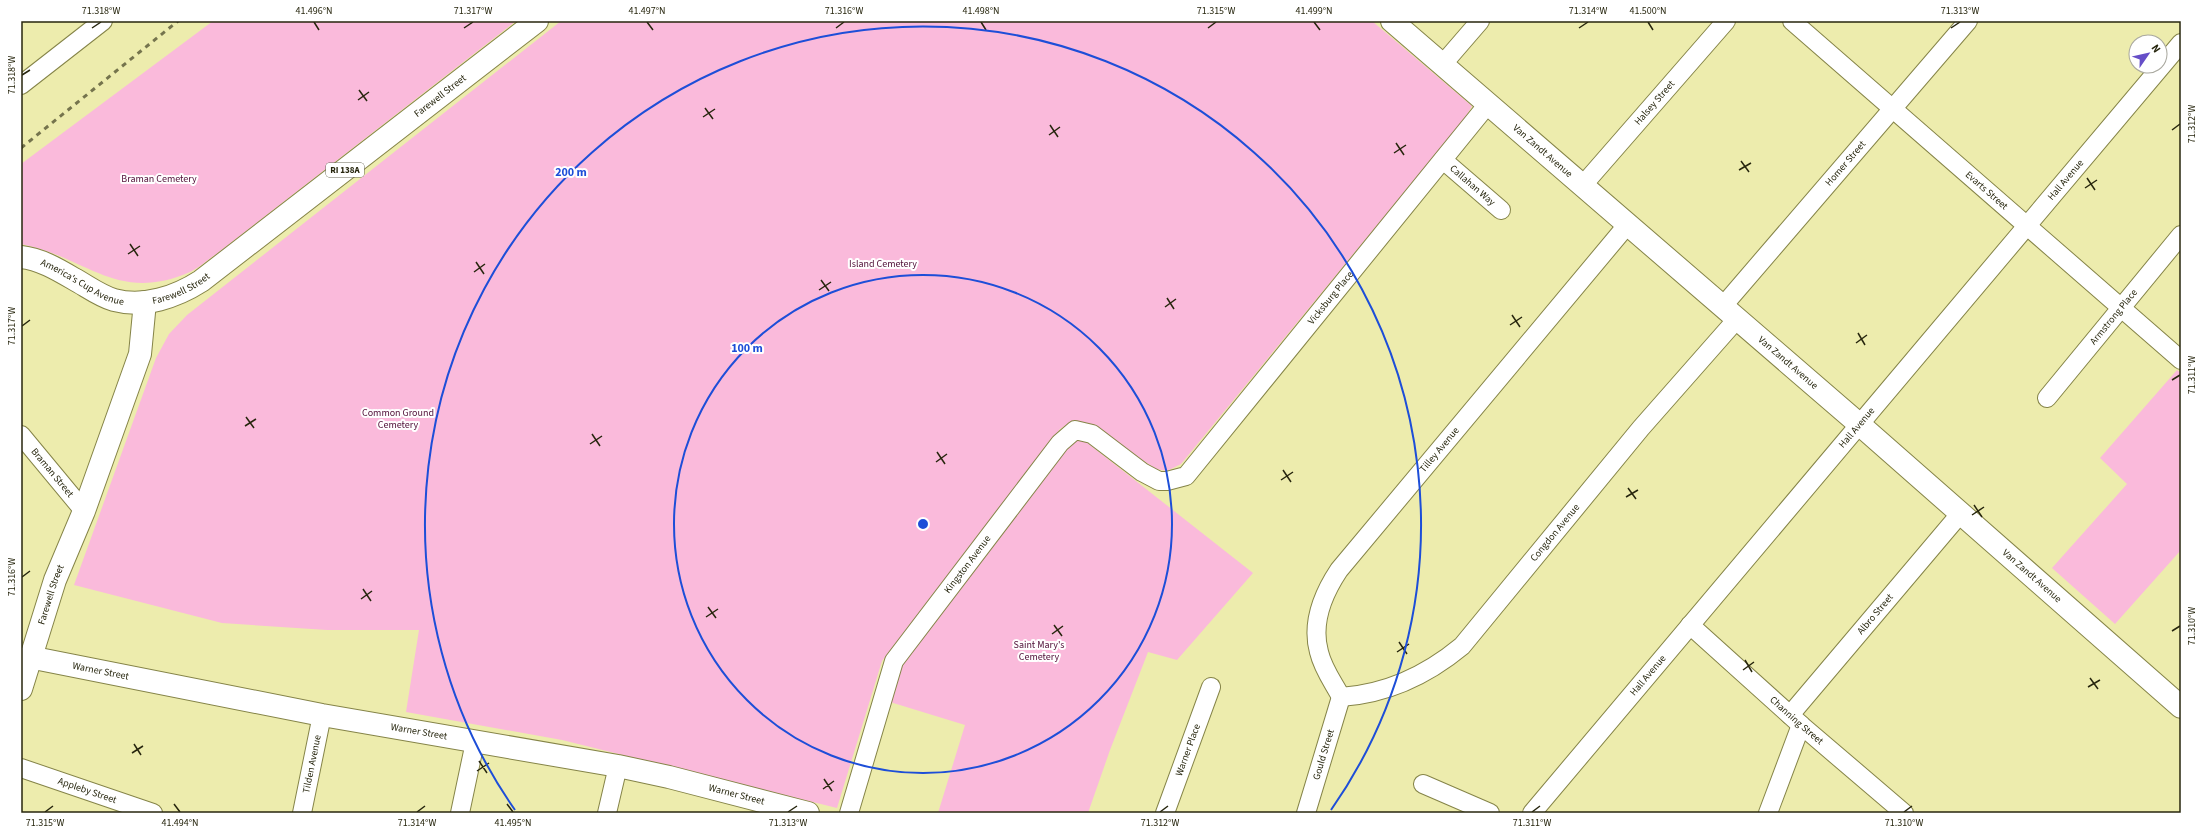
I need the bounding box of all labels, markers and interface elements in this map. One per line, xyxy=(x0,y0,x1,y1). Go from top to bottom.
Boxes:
text: 71.318°W xyxy=(82,4,120,18)
text: 41.496°N xyxy=(295,4,333,18)
text: 71.317°W xyxy=(454,4,492,18)
text: 41.497°N xyxy=(628,4,666,18)
text: 71.316°W xyxy=(825,4,863,18)
text: 41.498°N xyxy=(962,4,1000,18)
text: 71.315°W xyxy=(1197,4,1235,18)
text: 41.499°N xyxy=(1295,4,1333,18)
text: 71.314°W xyxy=(1569,4,1607,18)
text: 41.500°N xyxy=(1629,4,1667,18)
text: 71.313°W xyxy=(1941,4,1979,18)
north arrow xyxy=(2128,34,2168,74)
text: N xyxy=(2148,41,2164,56)
text: 71.318°W xyxy=(5,56,19,94)
street label: Farewell Street xyxy=(411,71,470,121)
street label: Halsey Street xyxy=(1631,77,1678,128)
text: 71.312°W xyxy=(2185,105,2199,143)
street label: Van Zandt Avenue xyxy=(1510,121,1576,181)
street label: Homer Street xyxy=(1822,137,1869,189)
street label: Hall Avenue xyxy=(2044,156,2087,203)
street label: Callahan Way xyxy=(1447,162,1499,209)
road number: RI 138A xyxy=(326,163,364,177)
text: 200 m xyxy=(555,164,587,181)
street label: Evarts Street xyxy=(1962,168,2011,214)
park label: Braman Cemetery xyxy=(121,172,197,186)
street label: America's Cup Avenue xyxy=(39,256,125,309)
park label: Island Cemetery xyxy=(849,257,917,271)
street label: Vicksburg Place xyxy=(1305,268,1357,328)
street label: Farewell Street xyxy=(151,269,213,308)
street label: Armstrong Place xyxy=(2087,286,2141,348)
text: 71.317°W xyxy=(5,307,19,345)
street label: Van Zandt Avenue xyxy=(1755,333,1821,393)
text: 100 m xyxy=(731,340,763,357)
text: 71.311°W xyxy=(2185,356,2199,394)
street label: Hall Avenue xyxy=(1835,404,1878,451)
park label: Common Ground Cemetery xyxy=(362,406,434,432)
street label: Tilley Avenue xyxy=(1416,424,1463,476)
street label: Braman Street xyxy=(28,445,77,501)
street label: Congdon Avenue xyxy=(1527,501,1583,565)
centre of rings xyxy=(916,517,930,531)
street label: Kingston Avenue xyxy=(941,532,994,596)
street label: Van Zandt Avenue xyxy=(1999,546,2065,606)
text: 71.316°W xyxy=(5,558,19,596)
street label: Farewell Street xyxy=(35,562,68,626)
street label: Albro Street xyxy=(1854,590,1897,638)
text: 71.310°W xyxy=(2185,607,2199,645)
park label: Saint Mary's Cemetery xyxy=(1014,638,1064,664)
street label: Hall Avenue xyxy=(1627,652,1669,699)
street label: Warner Street xyxy=(71,659,131,684)
street label: Channing Street xyxy=(1767,693,1827,748)
street label: Warner Street xyxy=(389,720,449,744)
street label: Warner Place xyxy=(1172,722,1204,778)
street label: Gould Street xyxy=(1309,727,1338,782)
street label: Tilden Avenue xyxy=(299,734,325,794)
street label: Appleby Street xyxy=(56,774,119,807)
street label: Warner Street xyxy=(707,781,767,809)
text: 71.315°W xyxy=(26,816,64,830)
text: 41.494°N xyxy=(161,816,199,830)
text: 71.314°W xyxy=(398,816,436,830)
text: 41.495°N xyxy=(494,816,532,830)
text: 71.313°W xyxy=(769,816,807,830)
text: 71.312°W xyxy=(1141,816,1179,830)
text: 71.311°W xyxy=(1513,816,1551,830)
text: 71.310°W xyxy=(1885,816,1923,830)

